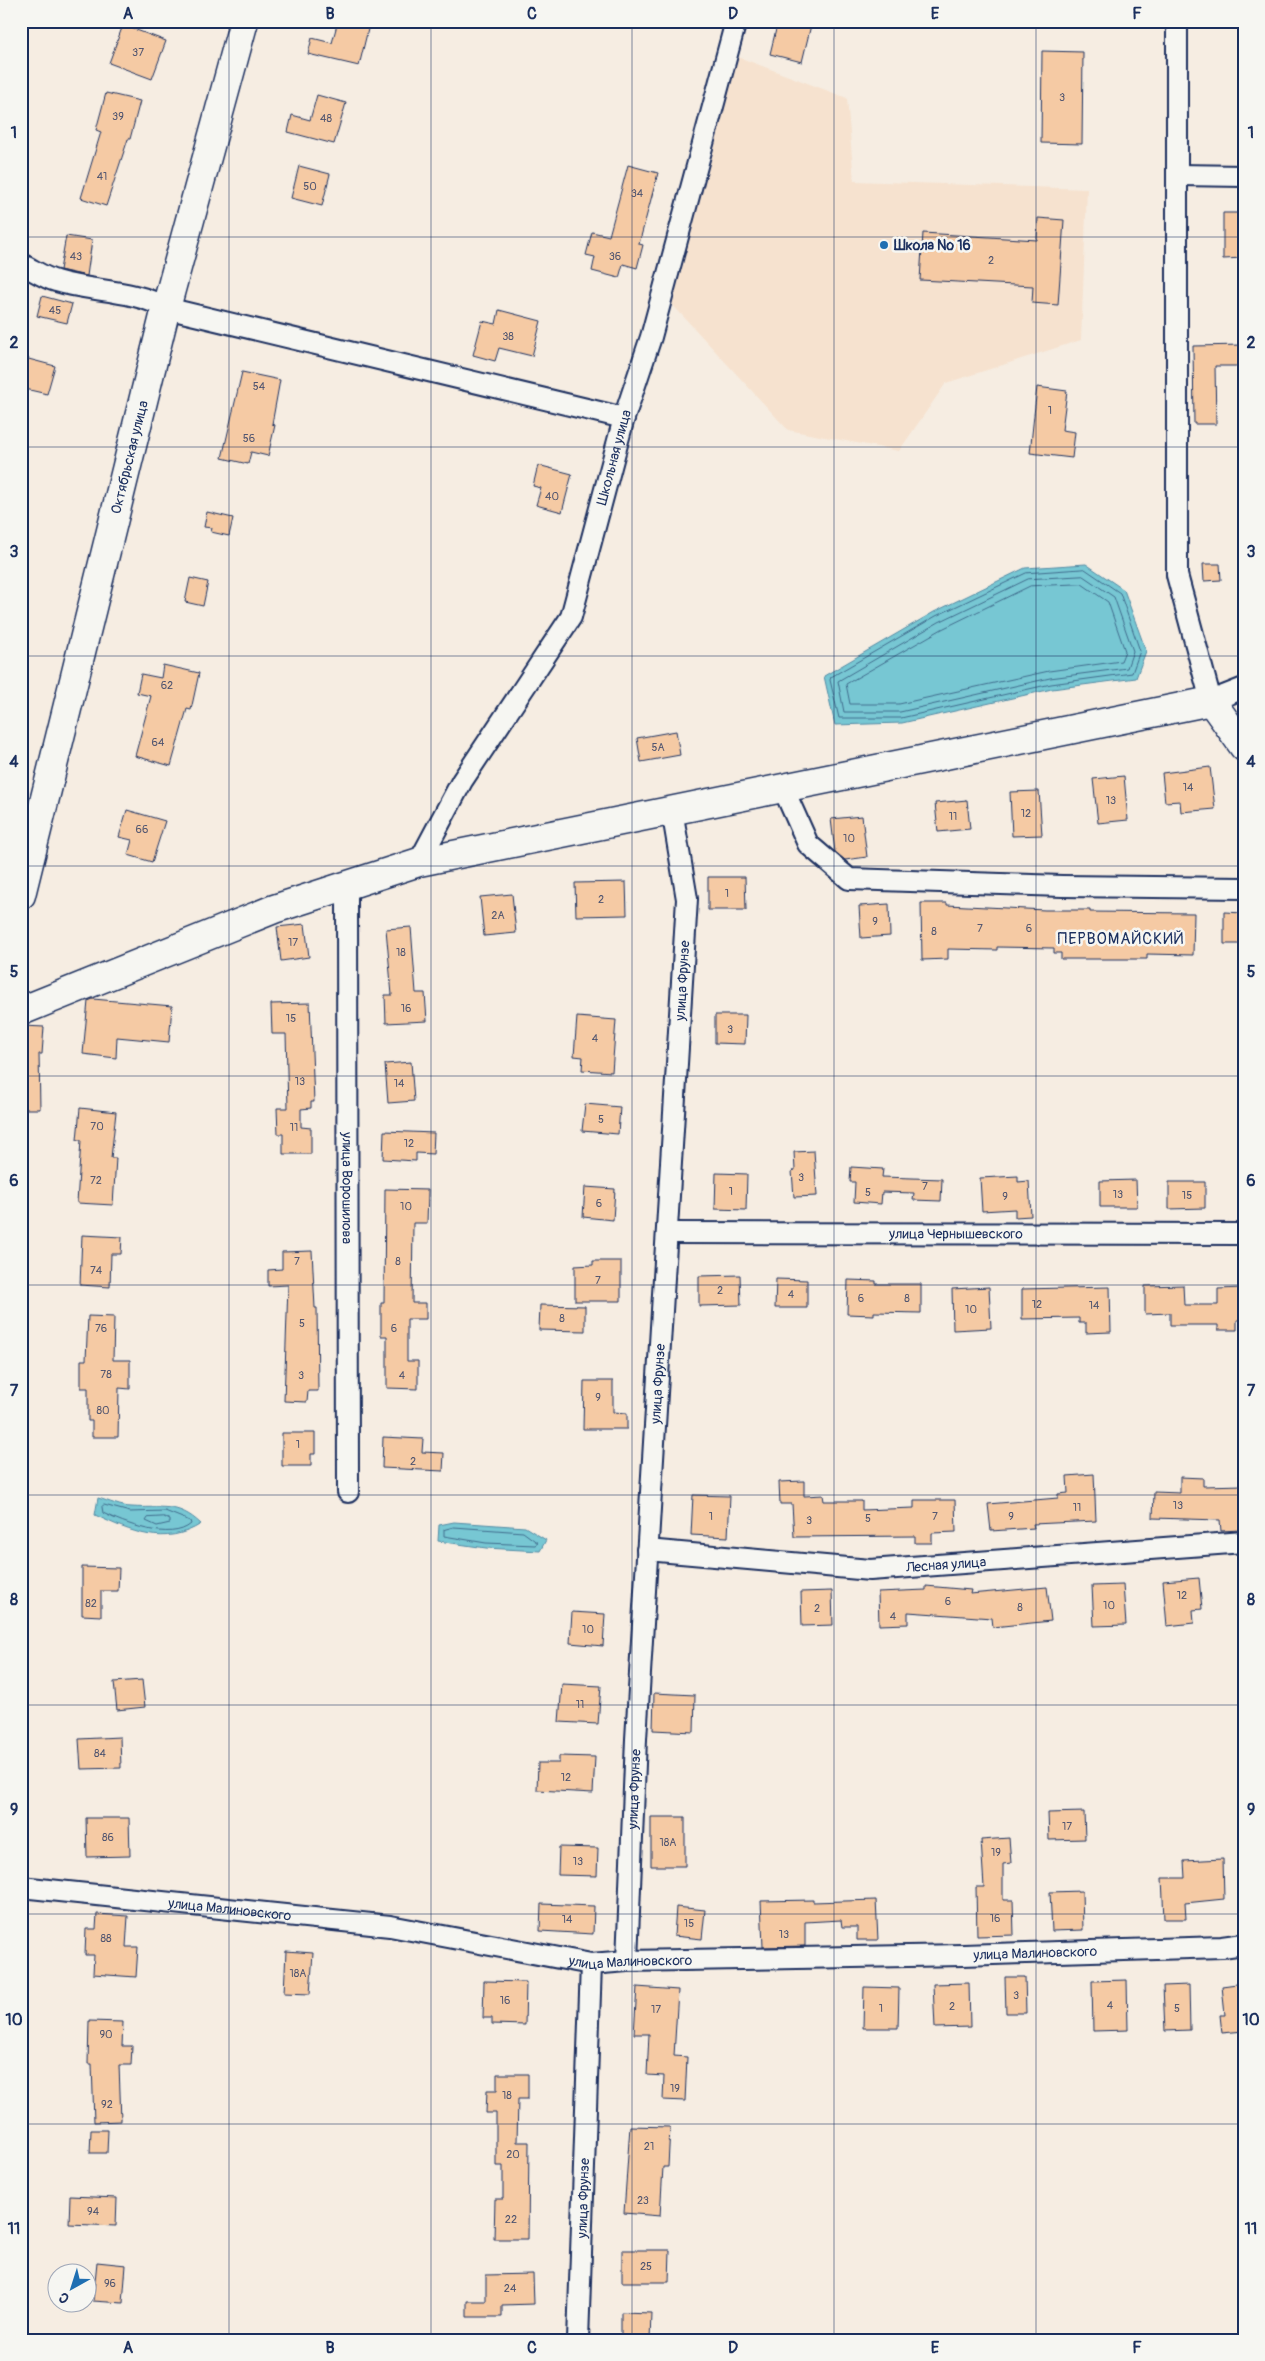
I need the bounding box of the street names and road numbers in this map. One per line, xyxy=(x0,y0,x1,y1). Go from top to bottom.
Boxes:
street label: Октябрьская улица xyxy=(107,399,151,516)
street label: Школьная улица xyxy=(593,407,635,507)
street label: улица Фрунзе xyxy=(671,940,693,1022)
street label: улица Ворошилова xyxy=(339,1131,356,1244)
street label: улица Чернышевского xyxy=(888,1225,1023,1242)
street label: улица Фрунзе xyxy=(647,1343,668,1426)
street label: Лесная улица xyxy=(904,1553,987,1576)
street label: улица Фрунзе xyxy=(624,1748,644,1831)
street label: улица Малиновского xyxy=(166,1894,293,1924)
street label: улица Малиновского xyxy=(972,1942,1098,1963)
street label: улица Малиновского xyxy=(566,1951,693,1973)
street label: улица Фрунзе xyxy=(573,2157,593,2240)

